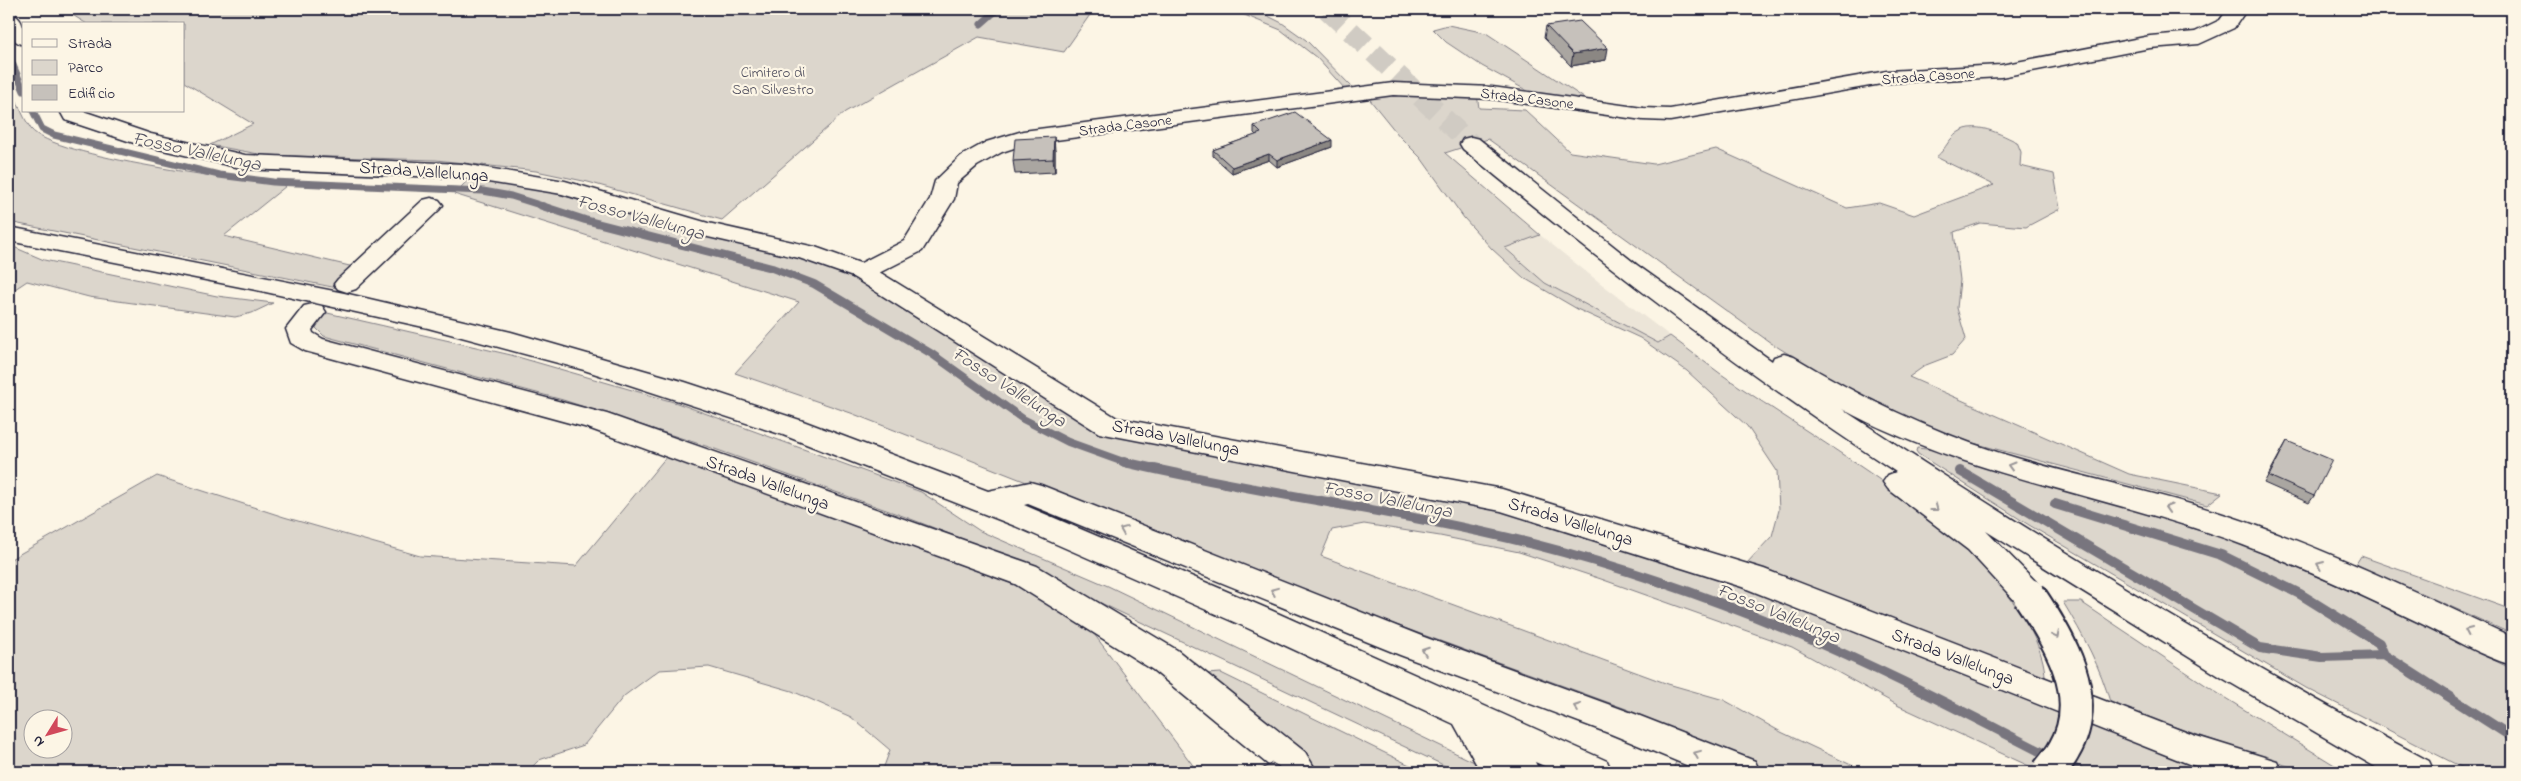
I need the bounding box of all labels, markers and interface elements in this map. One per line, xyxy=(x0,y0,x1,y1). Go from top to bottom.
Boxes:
legend xyxy=(22,22,185,112)
text: Strada xyxy=(68,33,112,55)
text: Parco xyxy=(68,57,103,79)
park label: Cimitero di San Silvestro xyxy=(732,62,814,101)
street label: Strada Casone xyxy=(1881,63,1976,91)
street label: Strada Casone xyxy=(1479,82,1575,116)
text: Edificio xyxy=(68,83,115,105)
street label: Strada Casone xyxy=(1077,109,1173,143)
water label: Fosso Vallelunga xyxy=(130,126,264,180)
street label: Strada Vallelunga xyxy=(358,156,489,191)
water label: Fosso Vallelunga xyxy=(573,188,708,250)
water label: Fosso Vallelunga xyxy=(946,341,1071,436)
street label: Strada Vallelunga xyxy=(1109,414,1242,465)
street label: Strada Vallelunga xyxy=(702,450,833,519)
one-way arrow xyxy=(2007,461,2015,471)
water label: Fosso Vallelunga xyxy=(1321,475,1455,527)
street label: Strada Vallelunga xyxy=(1504,492,1636,555)
one-way arrow xyxy=(1929,502,1938,510)
one-way arrow xyxy=(2164,504,2172,514)
one-way arrow xyxy=(1119,526,1128,536)
one-way arrow xyxy=(2316,560,2325,571)
water label: Fosso Vallelunga xyxy=(1712,577,1844,653)
one-way arrow xyxy=(1270,586,1279,597)
street label: Strada Vallelunga xyxy=(1887,623,2017,694)
one-way arrow xyxy=(2464,627,2473,637)
one-way arrow xyxy=(2049,630,2059,639)
one-way arrow xyxy=(1421,647,1430,657)
one-way arrow xyxy=(1573,703,1582,713)
north arrow xyxy=(22,708,72,758)
text: N xyxy=(28,731,50,751)
one-way arrow xyxy=(1693,750,1702,760)

